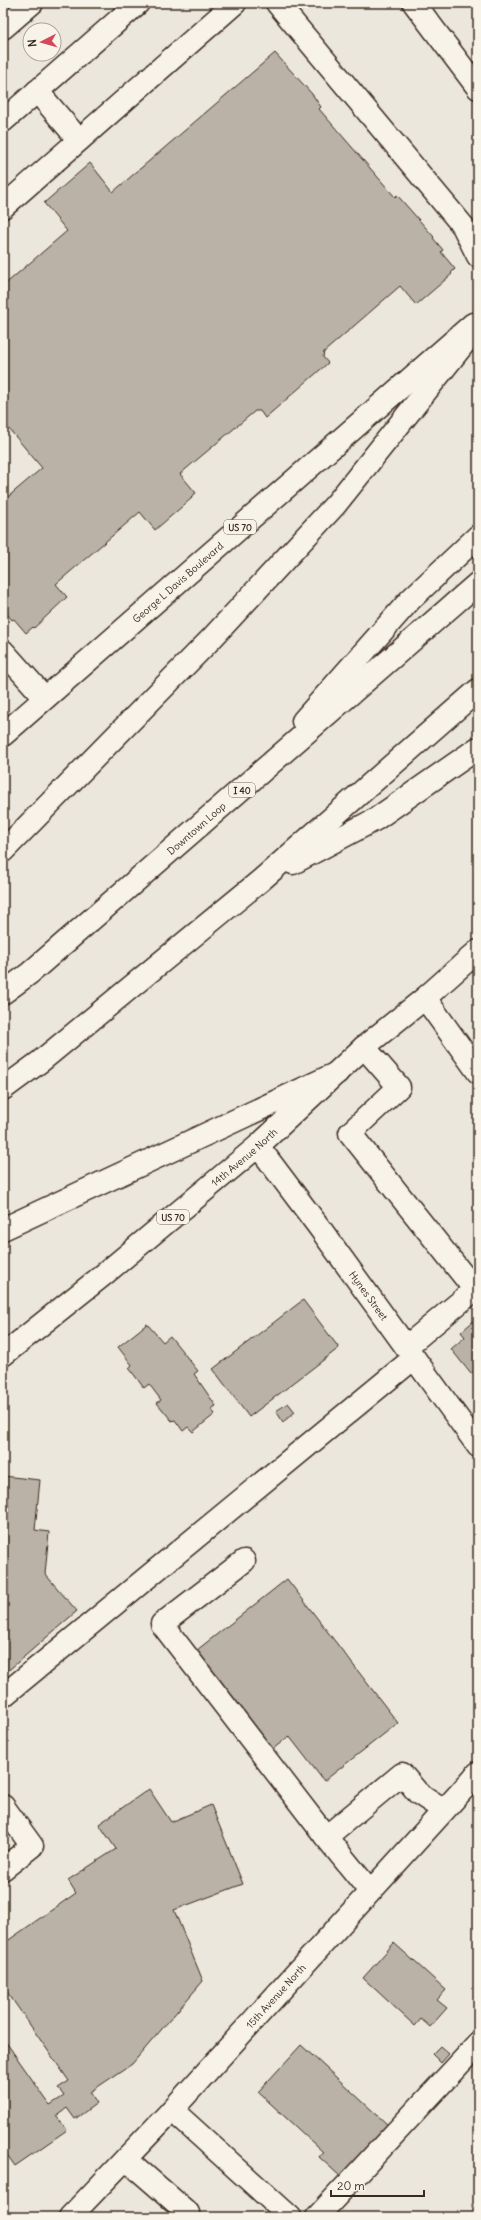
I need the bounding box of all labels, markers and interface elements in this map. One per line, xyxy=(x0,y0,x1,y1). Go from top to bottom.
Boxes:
north arrow xyxy=(22,22,62,62)
text: N xyxy=(25,39,39,48)
road number: US 70 xyxy=(224,520,256,534)
street label: George L Davis Boulevard xyxy=(130,539,226,625)
road number: I 40 xyxy=(229,783,255,797)
street label: Downtown Loop xyxy=(164,799,228,857)
street label: 14th Avenue North xyxy=(208,1125,280,1189)
road number: US 70 xyxy=(157,1210,189,1224)
street label: Hynes Street xyxy=(346,1268,391,1323)
street label: 15th Avenue North xyxy=(243,1961,308,2031)
scale bar xyxy=(331,2172,424,2198)
text: 20 m xyxy=(337,2178,365,2193)

